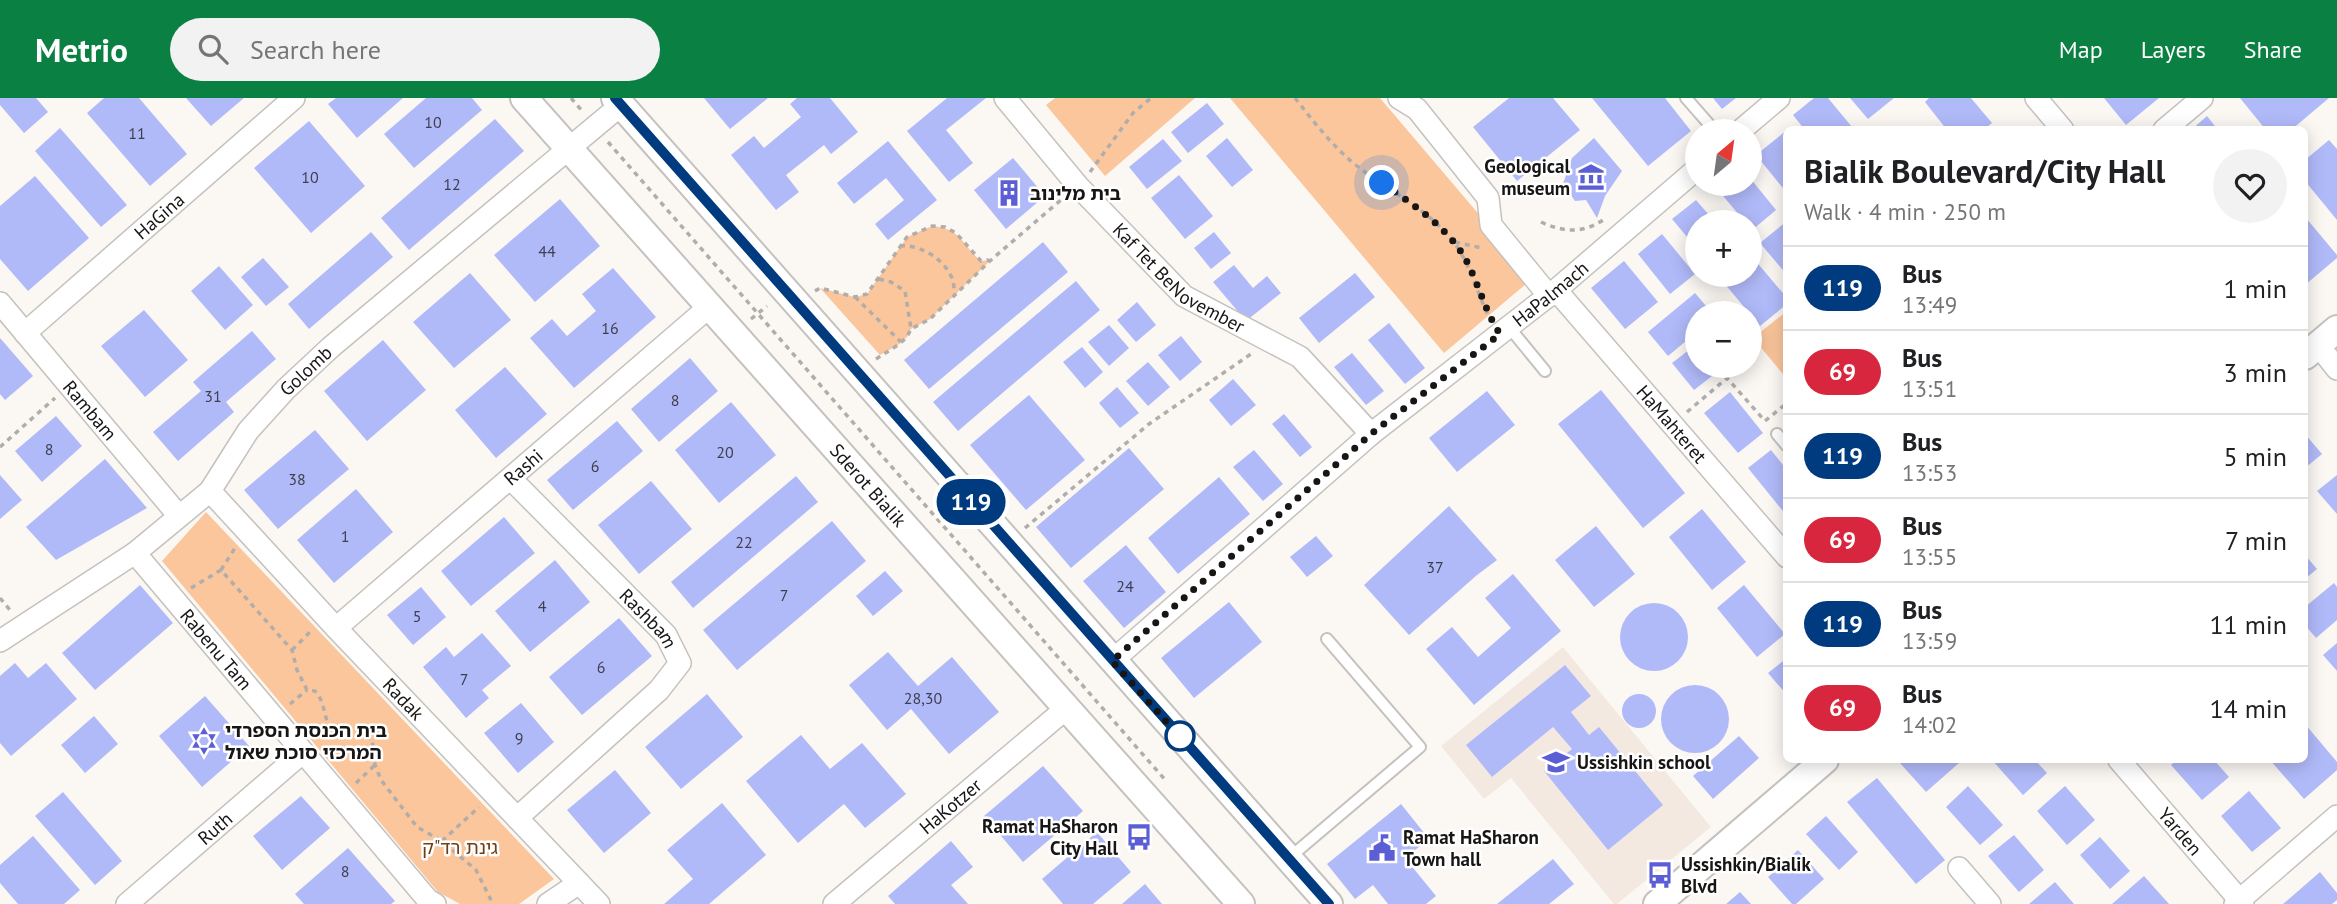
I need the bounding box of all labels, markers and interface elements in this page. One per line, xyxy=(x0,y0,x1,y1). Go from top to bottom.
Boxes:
search box xyxy=(170,18,660,81)
text: Metrio xyxy=(35,28,128,71)
icon: search xyxy=(194,30,232,68)
text: Search here xyxy=(250,33,381,66)
text: Map xyxy=(2059,34,2103,65)
text: Layers xyxy=(2141,34,2206,65)
text: Share xyxy=(2244,34,2302,65)
house number: 10 xyxy=(424,112,442,132)
north arrow xyxy=(1685,119,1762,196)
map controls xyxy=(1685,119,1762,378)
house number: 11 xyxy=(128,123,146,143)
text: Bialik Boulevard/City Hall xyxy=(1804,149,2165,192)
button: heart xyxy=(2213,149,2287,223)
place label: Geological museum xyxy=(1484,154,1570,200)
museum icon: Geological museum xyxy=(1576,162,1606,192)
your location xyxy=(1364,165,1399,200)
house number: 10 xyxy=(301,167,319,187)
house number: 12 xyxy=(443,174,461,194)
building icon: בית מלינוב xyxy=(994,178,1024,208)
place label: בית מלינוב xyxy=(1030,181,1121,205)
street label: HaGina xyxy=(129,188,189,244)
text: Walk · 4 min · 250 m xyxy=(1804,197,2006,226)
button: + xyxy=(1685,210,1762,287)
street label: Kaf Tet BeNovember xyxy=(1108,218,1249,338)
house number: 44 xyxy=(538,241,556,261)
street label: HaPalmach xyxy=(1507,256,1593,332)
text: Bus xyxy=(1902,257,1942,290)
text: 119 xyxy=(1822,272,1863,303)
text: 1 min xyxy=(2224,272,2287,305)
text: 13:49 xyxy=(1902,290,1957,319)
button: − xyxy=(1685,301,1762,378)
house number: 16 xyxy=(601,318,619,338)
street label: Golomb xyxy=(274,340,337,401)
text: Bus xyxy=(1902,341,1942,374)
text: 69 xyxy=(1829,356,1856,387)
text: 3 min xyxy=(2224,356,2287,389)
text: 13:51 xyxy=(1902,374,1957,403)
street label: Rambam xyxy=(58,375,122,445)
street label: HaMahteret xyxy=(1631,380,1713,468)
house number: 31 xyxy=(204,386,222,406)
house number: 8 xyxy=(671,390,679,410)
text: Bus xyxy=(1902,425,1942,458)
street label: Sderot Bialik xyxy=(825,438,912,532)
house number: 8 xyxy=(45,439,53,459)
text: 119 xyxy=(1822,440,1863,471)
text: 5 min xyxy=(2224,440,2287,473)
house number: 20 xyxy=(716,442,734,462)
street label: Rashi xyxy=(499,443,548,490)
house number: 6 xyxy=(591,456,599,476)
text: 13:53 xyxy=(1902,458,1957,487)
house number: 38 xyxy=(288,469,306,489)
line badge: 119 xyxy=(931,479,1011,525)
text: 119 xyxy=(951,486,991,517)
text: Bus xyxy=(1902,509,1942,542)
text: 69 xyxy=(1829,524,1856,555)
text: 7 min xyxy=(2225,524,2287,557)
house number: 1 xyxy=(341,526,349,546)
house number: 22 xyxy=(735,532,753,552)
text: 13:55 xyxy=(1902,542,1957,571)
house number: 37 xyxy=(1426,557,1444,577)
house number: 24 xyxy=(1116,576,1134,596)
street label: Rashbam xyxy=(615,583,683,652)
house number: 7 xyxy=(780,585,788,605)
text: Bus xyxy=(1902,593,1942,626)
house number: 4 xyxy=(538,596,547,616)
street label: Rabenu Tam xyxy=(175,604,257,695)
house number: 5 xyxy=(413,606,421,626)
text: 119 xyxy=(1822,608,1863,639)
text: 11 min xyxy=(2209,608,2287,641)
text: 13:59 xyxy=(1902,626,1957,655)
house number: 6 xyxy=(597,657,605,677)
house number: 7 xyxy=(460,669,468,689)
street label: Radak xyxy=(378,673,429,725)
text: Bus xyxy=(1902,677,1942,710)
house number: 28,30 xyxy=(904,688,943,708)
text: 69 xyxy=(1829,692,1856,723)
text: 14 min xyxy=(2209,692,2287,725)
text: 14:02 xyxy=(1902,710,1957,739)
place label: בית הכנסת הספרדי המרכזי סוכת שאול xyxy=(225,718,387,764)
unlabelled marker xyxy=(1165,721,1195,751)
synagogue icon: בית הכנסת הספרדי המרכזי סוכת שאול xyxy=(189,726,219,756)
house number: 9 xyxy=(515,728,523,748)
school or university icon: Ussishkin school xyxy=(1541,747,1571,777)
place label: Ussishkin school xyxy=(1577,750,1711,774)
street label: HaKotzer xyxy=(914,773,987,839)
street label: Yarden xyxy=(2153,802,2208,860)
street label: Ruth xyxy=(193,807,237,850)
place label: Ramat HaSharon City Hall xyxy=(982,814,1118,860)
bus stop icon: Ramat HaSharon City Hall xyxy=(1124,822,1154,852)
place label: Ramat HaSharon Town hall xyxy=(1403,825,1539,871)
public building icon: Ramat HaSharon Town hall xyxy=(1367,833,1397,863)
park label: גינת רד"ק xyxy=(422,835,498,859)
place label: Ussishkin/Bialik Blvd xyxy=(1681,852,1811,898)
bus stop icon: Ussishkin/Bialik Blvd xyxy=(1645,860,1675,890)
house number: 8 xyxy=(341,861,349,881)

